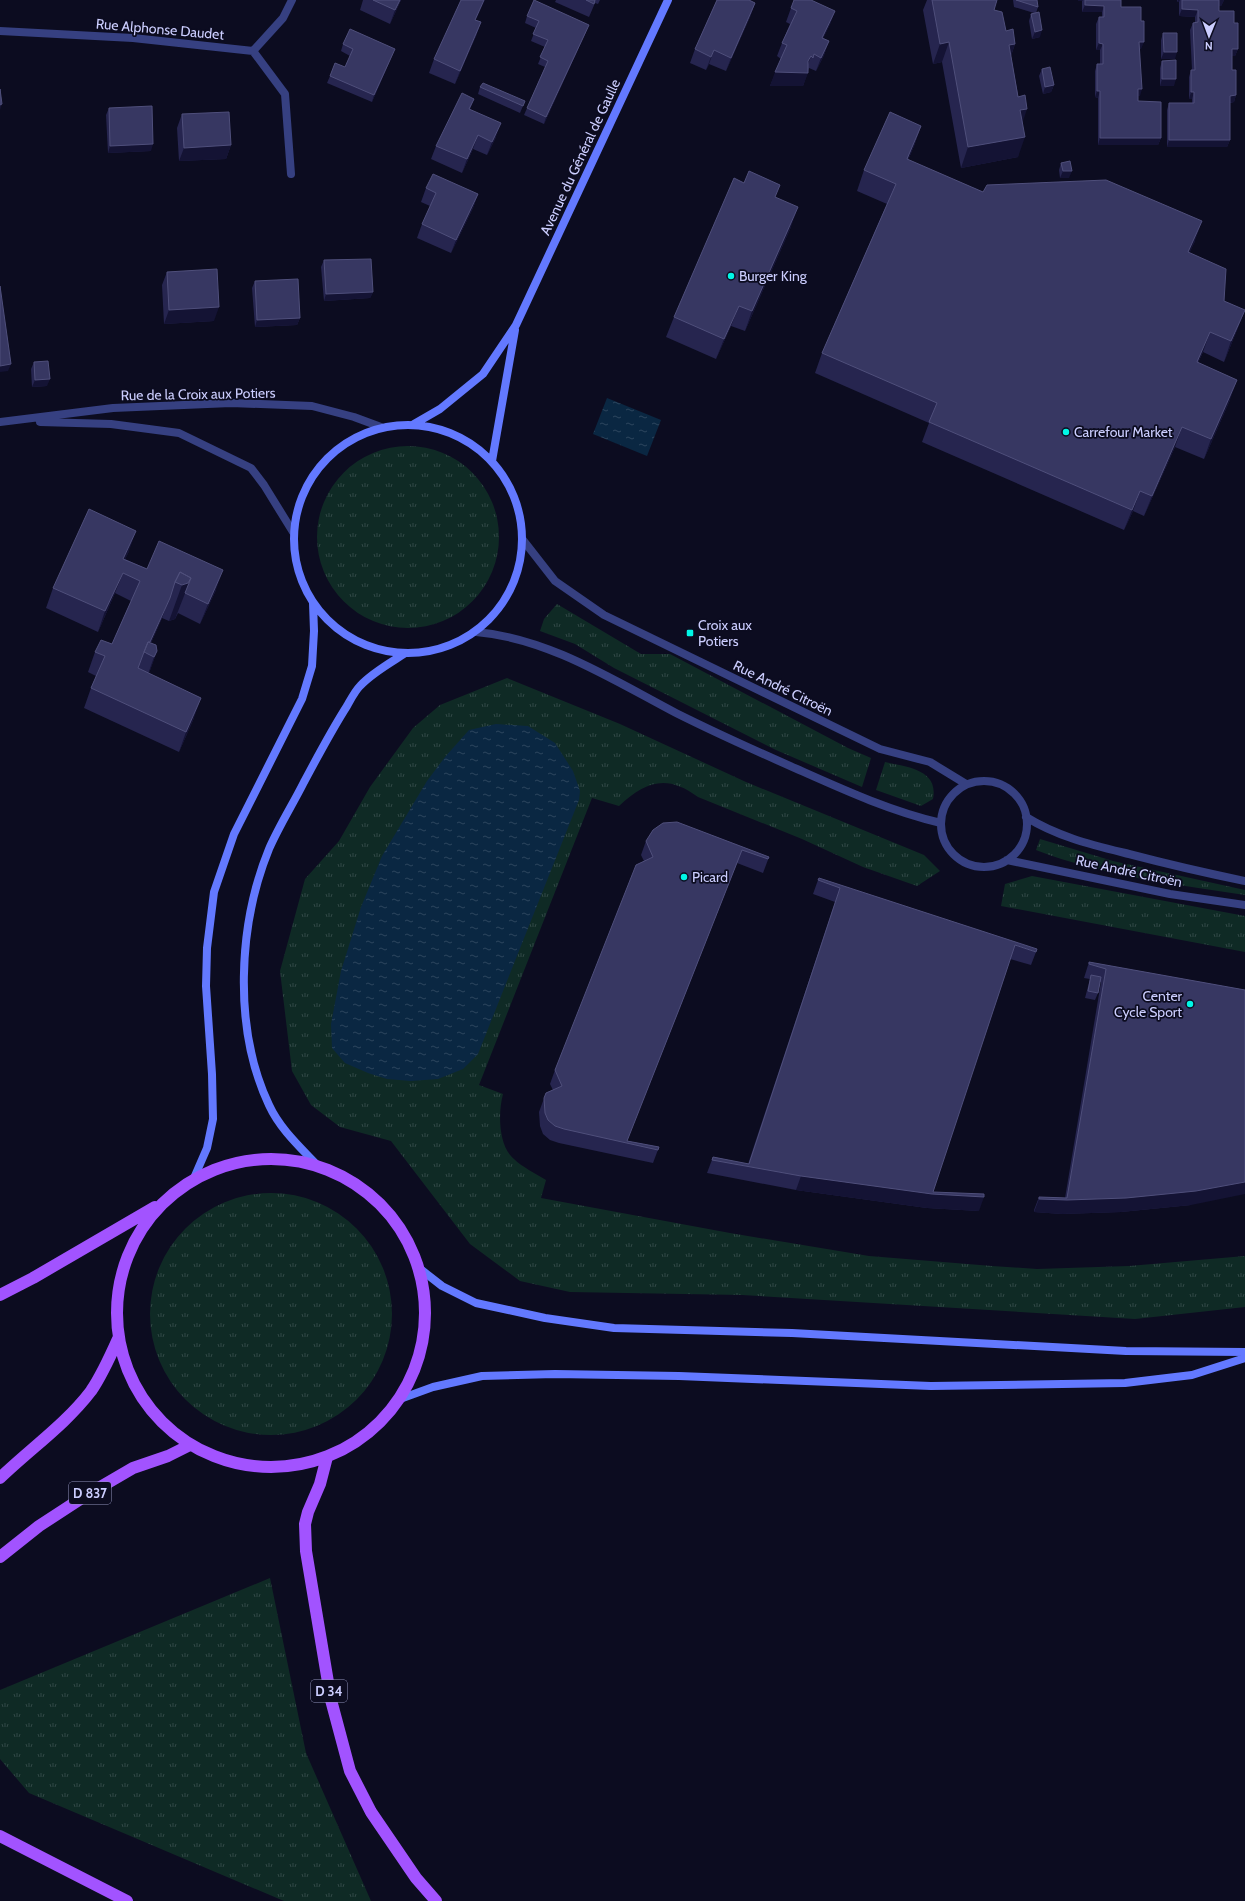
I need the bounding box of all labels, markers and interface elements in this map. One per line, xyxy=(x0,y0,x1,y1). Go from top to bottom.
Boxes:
street label: Rue Alphonse Daudet xyxy=(95,14,225,44)
north arrow xyxy=(1189,16,1229,56)
text: N xyxy=(1205,39,1213,53)
street label: Avenue du Général de Gaulle xyxy=(536,76,624,238)
place label: Burger King xyxy=(739,267,808,285)
marker: Burger King xyxy=(726,271,736,281)
street label: Rue de la Croix aux Potiers xyxy=(120,384,276,404)
place label: Carrefour Market xyxy=(1074,423,1173,441)
marker: Carrefour Market xyxy=(1061,427,1071,437)
place label: Croix aux Potiers xyxy=(698,616,752,650)
marker: Croix aux Potiers xyxy=(685,628,695,638)
street label: Rue André Citroën xyxy=(730,656,836,720)
street label: Rue André Citroën xyxy=(1074,851,1184,891)
place label: Picard xyxy=(692,868,728,886)
marker: Picard xyxy=(679,872,689,882)
place label: Center Cycle Sport xyxy=(1114,987,1183,1021)
marker: Center Cycle Sport xyxy=(1185,999,1195,1009)
road number: D 837 xyxy=(69,1482,111,1504)
road number: D 34 xyxy=(311,1680,347,1702)

